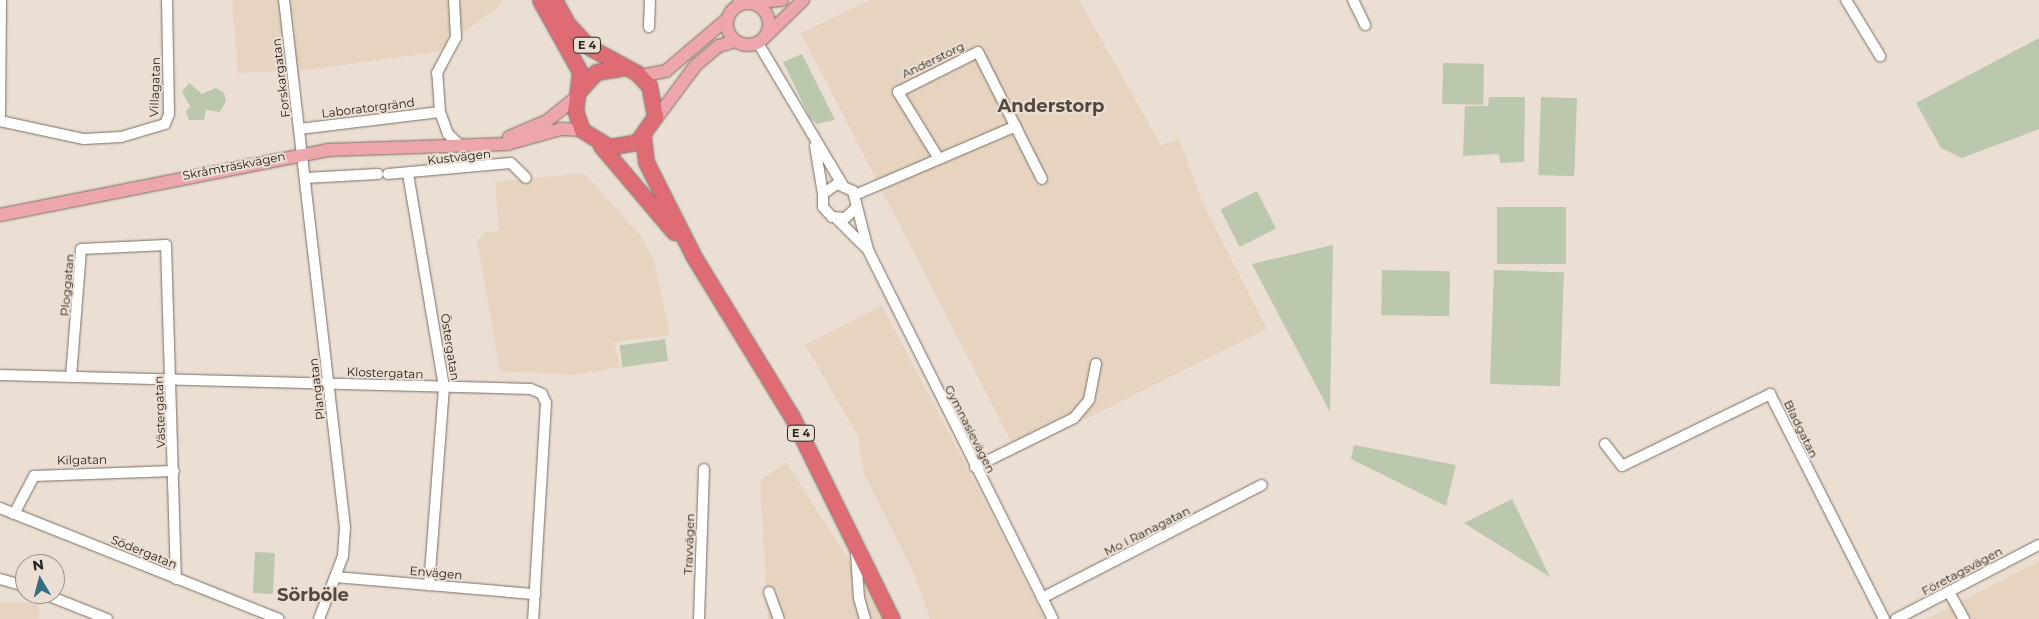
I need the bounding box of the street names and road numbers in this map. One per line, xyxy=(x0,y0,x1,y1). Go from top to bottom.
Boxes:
road number: E 4 xyxy=(572,36,602,54)
street label: Forskargatan xyxy=(269,38,293,118)
street label: Anderstorg xyxy=(899,39,967,81)
street label: Villagatan xyxy=(147,57,163,117)
street label: Laboratorgränd xyxy=(321,95,415,121)
street label: Kustvägen xyxy=(426,146,492,168)
street label: Skråmträskvägen xyxy=(181,149,287,183)
street label: Ploggatan xyxy=(57,253,77,317)
street label: Östergatan xyxy=(438,312,462,382)
street label: Plangatan xyxy=(306,357,328,421)
street label: Klostergatan xyxy=(346,364,424,382)
street label: Västergatan xyxy=(152,376,168,448)
street label: Gymnasievägen xyxy=(942,383,998,475)
street label: Bladgatan xyxy=(1781,398,1821,460)
road number: E 4 xyxy=(786,424,816,442)
street label: Kilgatan xyxy=(57,452,107,468)
street label: Mo i Ranagatan xyxy=(1102,503,1192,559)
street label: Travvägen xyxy=(681,513,697,575)
street label: Södergatan xyxy=(109,532,179,572)
street label: Företagsvägen xyxy=(1919,544,2005,598)
street label: Envägen xyxy=(409,564,463,582)

